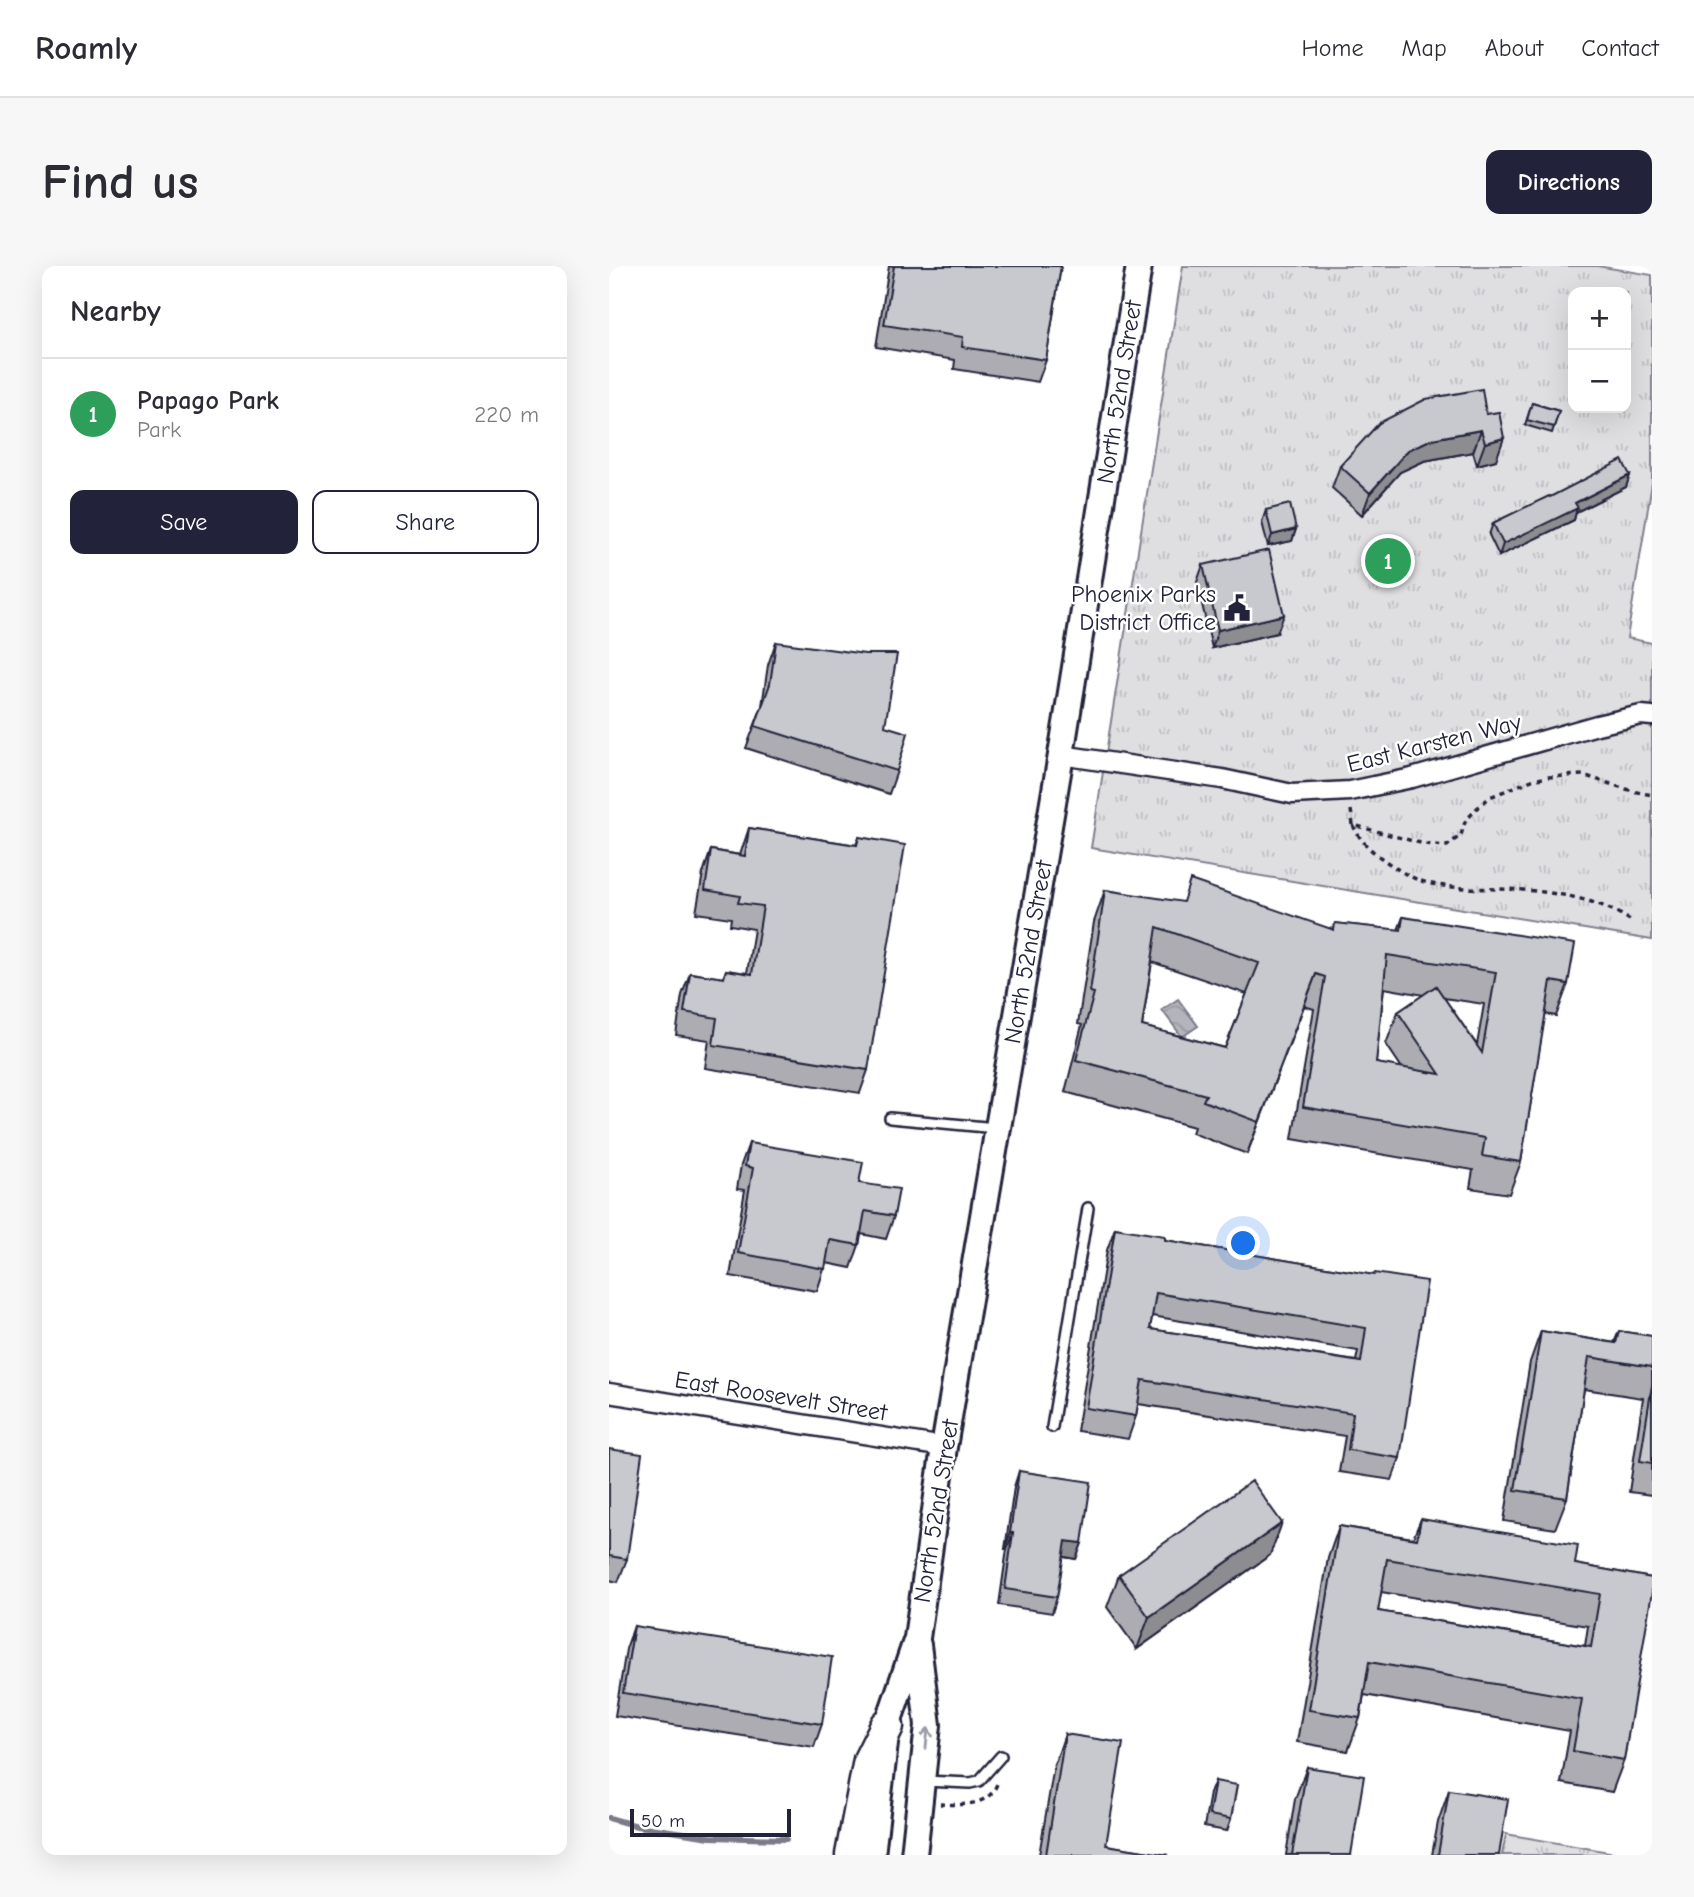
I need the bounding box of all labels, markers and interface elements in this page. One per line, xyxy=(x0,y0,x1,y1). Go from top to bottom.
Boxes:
text: Roamly xyxy=(35,29,137,67)
text: Home xyxy=(1302,34,1363,62)
text: Map xyxy=(1401,34,1447,62)
text: About xyxy=(1485,34,1543,62)
text: Contact xyxy=(1581,34,1659,62)
button: Directions xyxy=(1486,150,1652,214)
text: Find us xyxy=(42,154,198,210)
map controls xyxy=(1568,287,1631,413)
button: + xyxy=(1568,287,1631,350)
text: Nearby xyxy=(70,294,161,329)
street label: North 52nd Street xyxy=(1091,297,1148,486)
button: − xyxy=(1568,350,1631,413)
text: Papago Park xyxy=(137,386,279,416)
text: 1 xyxy=(88,401,98,428)
text: 220 m xyxy=(474,401,539,428)
text: Park xyxy=(137,416,181,443)
button: Save xyxy=(70,490,298,554)
button: Share xyxy=(312,490,539,554)
pin: 1 xyxy=(1365,535,1411,587)
place label: Phoenix Parks District Office xyxy=(1071,580,1216,636)
public building icon: Phoenix Parks District Office xyxy=(1222,593,1252,623)
street label: East Karsten Way xyxy=(1344,708,1524,778)
street label: North 52nd Street xyxy=(998,857,1058,1046)
your location xyxy=(1226,1226,1260,1260)
street label: East Roosevelt Street xyxy=(673,1365,890,1427)
street label: North 52nd Street xyxy=(908,1416,965,1605)
one-way arrow xyxy=(921,1728,934,1750)
scale bar xyxy=(630,1806,791,1838)
text: 50 m xyxy=(641,1810,685,1832)

